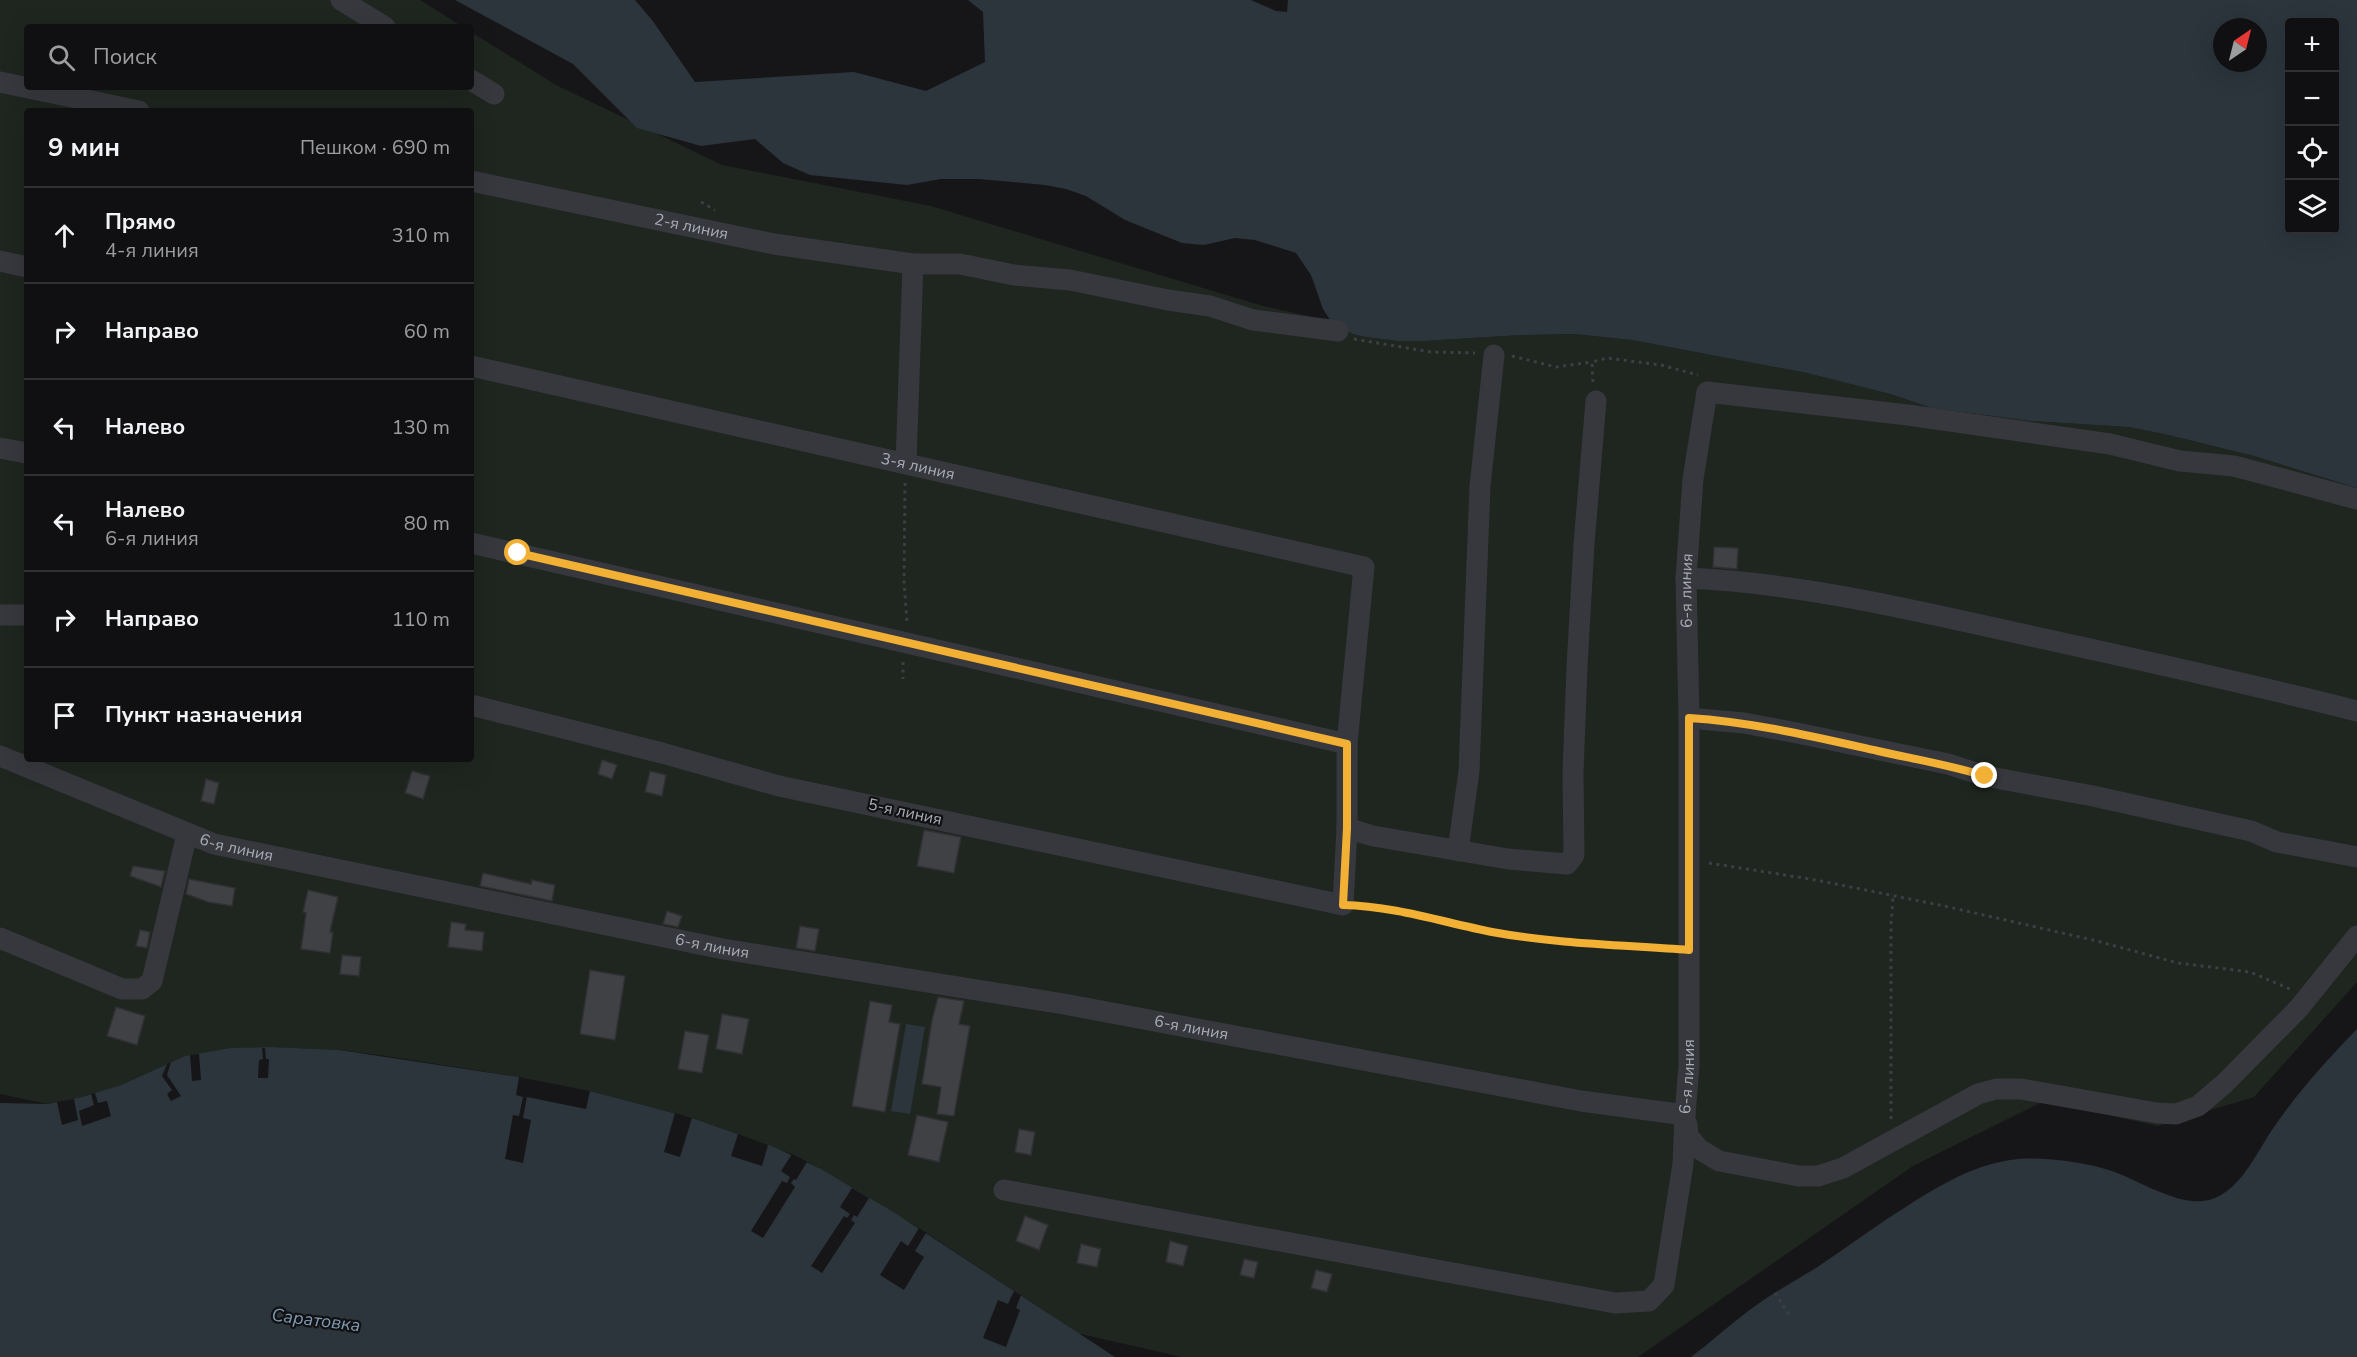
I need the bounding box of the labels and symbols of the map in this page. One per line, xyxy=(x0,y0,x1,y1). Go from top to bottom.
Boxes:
north arrow xyxy=(2213,18,2267,72)
street label: 2-я линия xyxy=(652,208,730,245)
street label: 3-я линия xyxy=(879,448,957,486)
route start xyxy=(504,539,530,565)
street label: 6-я линия xyxy=(1675,552,1699,628)
route end xyxy=(1971,762,1997,788)
street label: 5-я линия xyxy=(866,793,944,831)
street label: 6-я линия xyxy=(196,828,275,867)
street label: 6-я линия xyxy=(673,928,751,964)
street label: 6-я линия xyxy=(1152,1010,1230,1046)
street label: 6-я линия xyxy=(1674,1039,1700,1115)
water label: Саратовка xyxy=(270,1303,362,1337)

